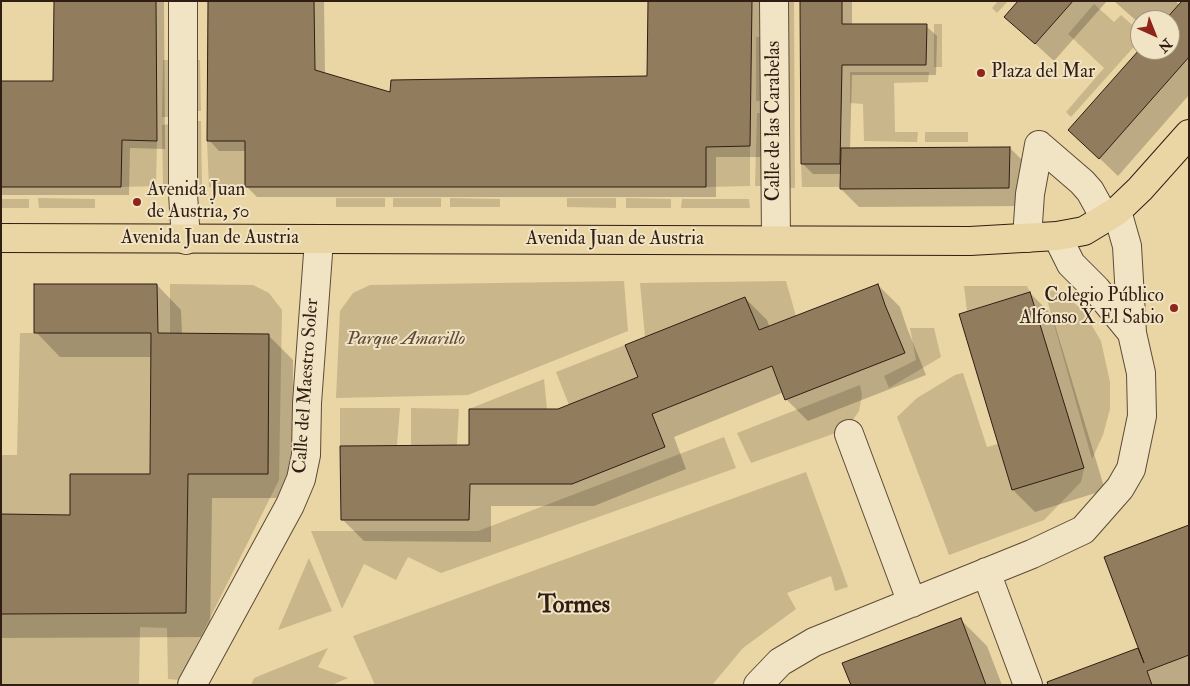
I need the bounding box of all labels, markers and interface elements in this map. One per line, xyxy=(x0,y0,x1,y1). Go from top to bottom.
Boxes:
north arrow xyxy=(1130,10,1180,60)
text: N xyxy=(1155,35,1175,56)
street label: Calle de las Carabelas xyxy=(764,41,786,201)
place label: Plaza del Mar xyxy=(991,62,1095,84)
marker: Plaza del Mar xyxy=(975,67,987,79)
place label: Avenida Juan de Austria, 50 xyxy=(147,180,250,224)
marker: Avenida Juan de Austria, 50 xyxy=(131,196,143,208)
street label: Avenida Juan de Austria xyxy=(121,228,299,250)
street label: Avenida Juan de Austria xyxy=(526,229,704,251)
place label: Colegio Público Alfonso X El Sabio xyxy=(1019,286,1164,330)
street label: Calle del Maestro Soler xyxy=(289,298,325,474)
marker: Colegio Público Alfonso X El Sabio xyxy=(1168,302,1180,314)
park label: Parque Amarillo xyxy=(347,329,465,351)
district label: Tormes xyxy=(538,593,610,621)

